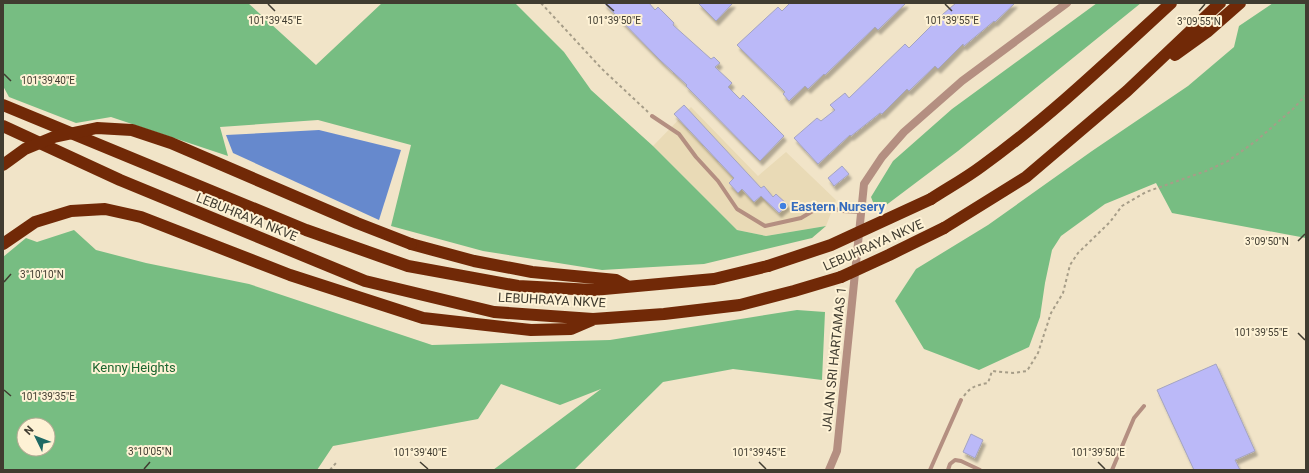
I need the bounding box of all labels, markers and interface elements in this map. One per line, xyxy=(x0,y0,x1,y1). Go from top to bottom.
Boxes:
text: 101°39'45"E xyxy=(248,15,302,26)
text: 101°39'50"E xyxy=(587,15,641,26)
text: 101°39'55"E xyxy=(925,15,979,26)
text: 3°09'55"N xyxy=(1177,16,1221,27)
text: 101°39'40"E xyxy=(21,75,75,86)
street label: LEBUHRAYA NKVE xyxy=(194,190,300,244)
place label: Eastern Nursery xyxy=(791,199,885,214)
marker: Eastern Nursery xyxy=(778,201,788,211)
street label: LEBUHRAYA NKVE xyxy=(821,216,925,274)
text: 3°09'50"N xyxy=(1245,236,1289,247)
text: 3°10'10"N xyxy=(20,269,64,280)
street label: JALAN SRI HARTAMAS 1 xyxy=(819,286,849,432)
street label: LEBUHRAYA NKVE xyxy=(498,290,606,310)
text: 101°39'55"E xyxy=(1234,327,1288,338)
park label: Kenny Heights xyxy=(92,360,176,375)
text: 101°39'35"E xyxy=(21,391,75,402)
north arrow xyxy=(16,417,56,457)
text: N xyxy=(22,423,37,438)
text: 3°10'05"N xyxy=(128,446,172,457)
text: 101°39'40"E xyxy=(393,447,447,458)
text: 101°39'45"E xyxy=(732,447,786,458)
text: 101°39'50"E xyxy=(1071,447,1125,458)

